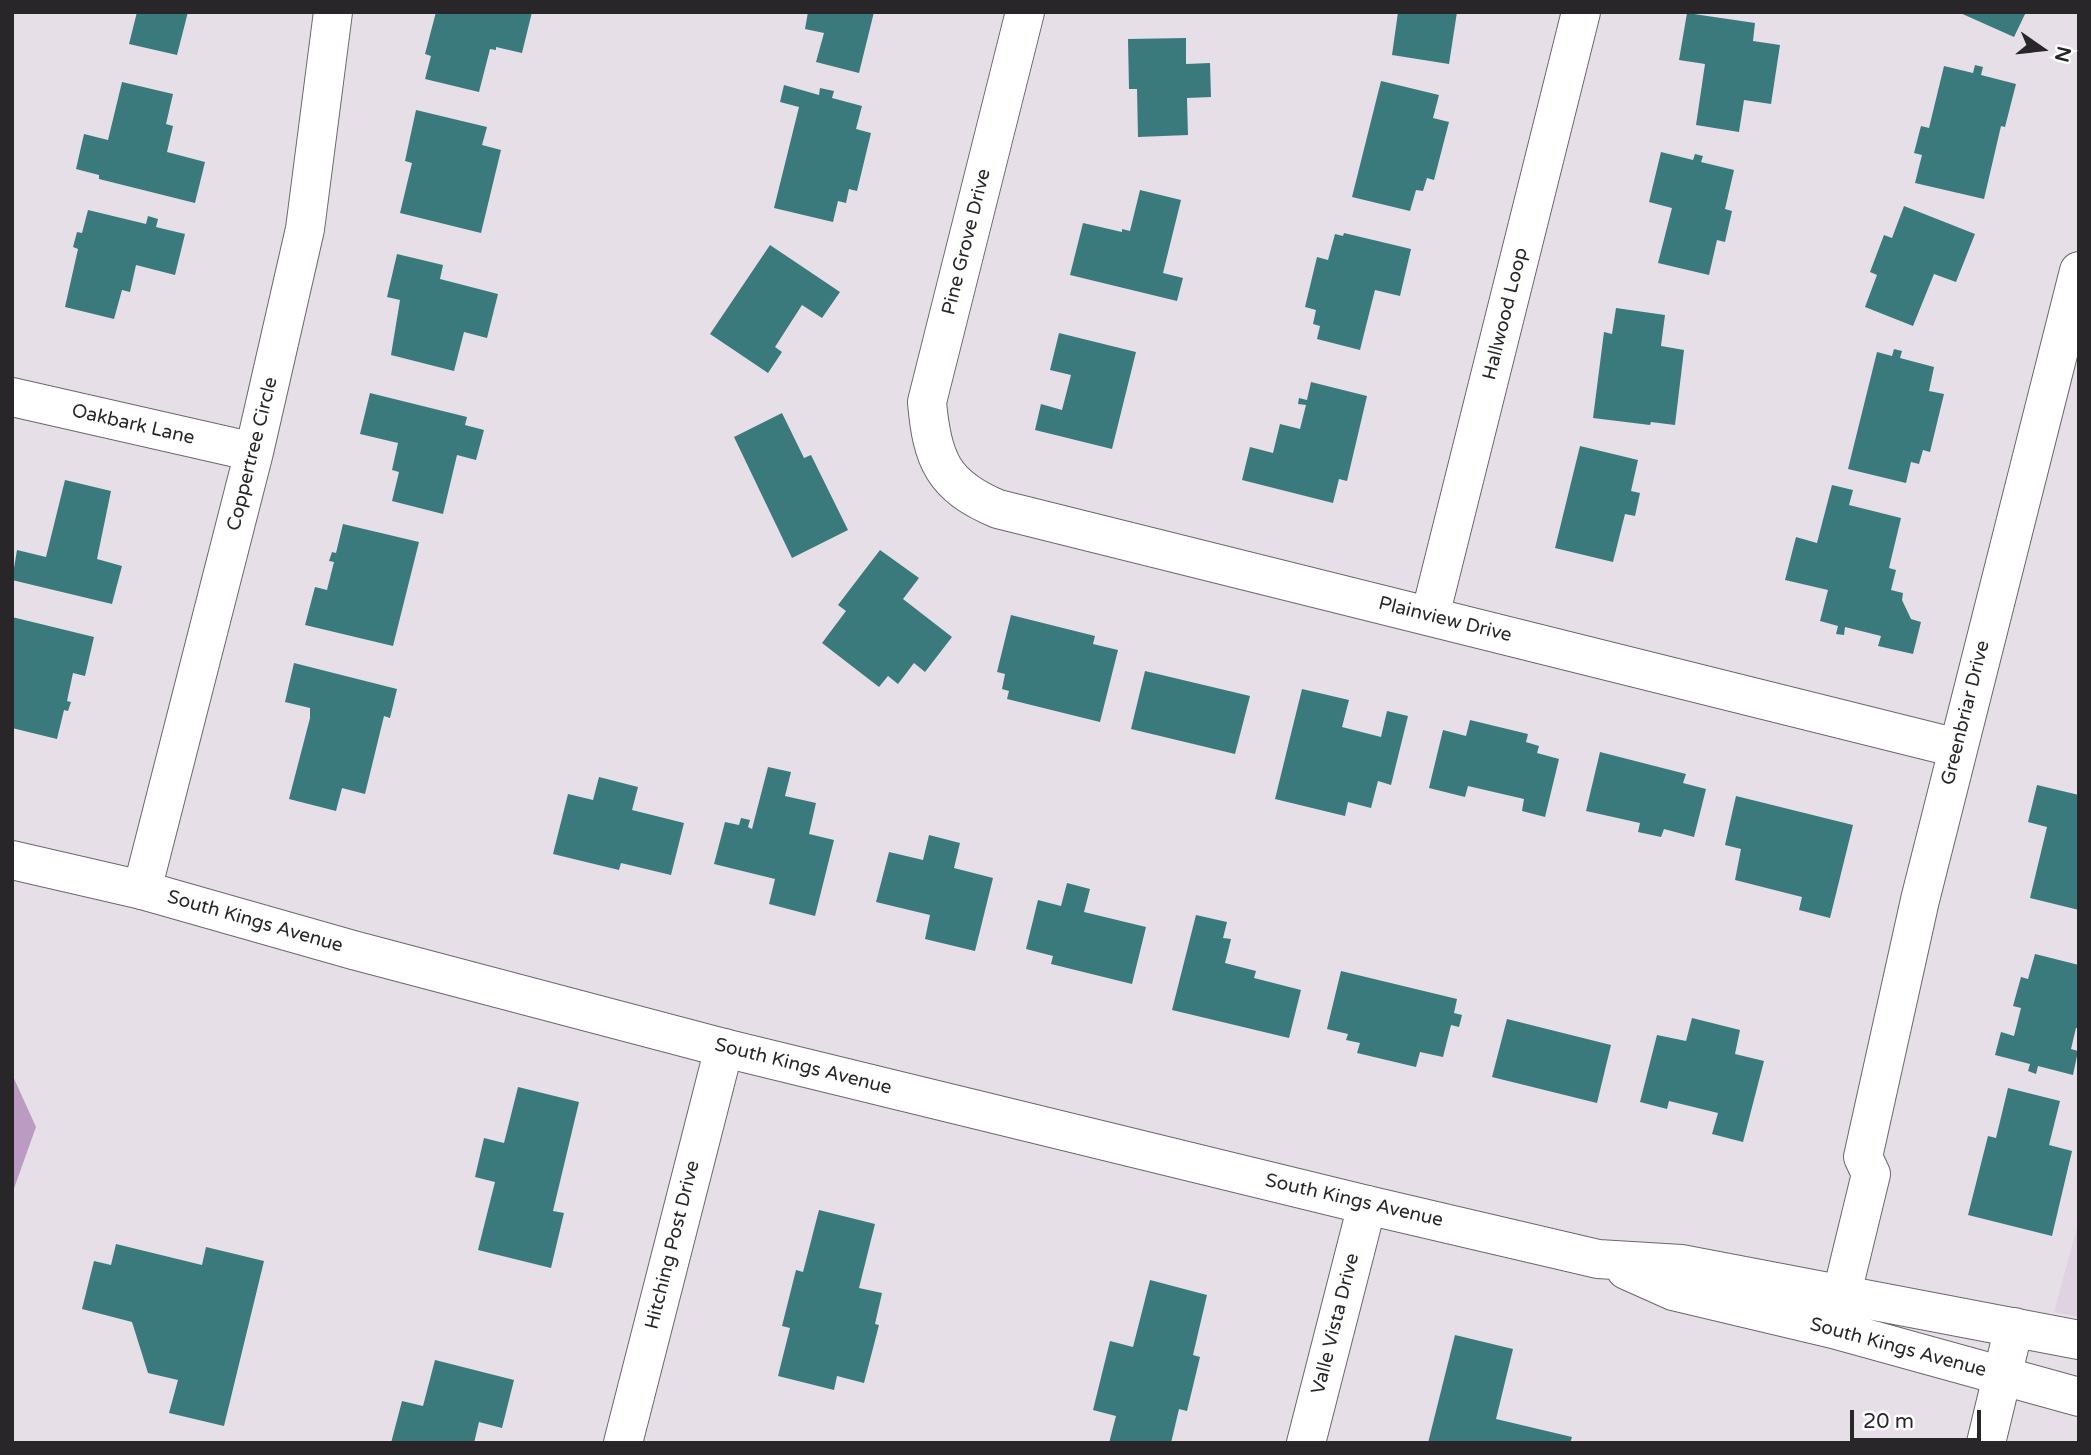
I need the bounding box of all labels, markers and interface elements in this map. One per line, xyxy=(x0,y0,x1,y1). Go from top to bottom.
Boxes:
north arrow xyxy=(2007,14,2077,84)
text: N xyxy=(2050,44,2075,64)
street label: Pine Grove Drive xyxy=(938,167,996,317)
street label: Hallwood Loop xyxy=(1479,246,1533,382)
street label: Coppertree Circle xyxy=(223,375,283,533)
street label: Oakbark Lane xyxy=(69,400,197,450)
street label: Plainview Drive xyxy=(1376,592,1514,648)
street label: Greenbriar Drive xyxy=(1937,638,1995,788)
street label: South Kings Avenue xyxy=(165,886,345,958)
street label: South Kings Avenue xyxy=(712,1034,894,1100)
street label: Hitching Post Drive xyxy=(641,1158,705,1332)
street label: South Kings Avenue xyxy=(1263,1169,1445,1233)
street label: Valle Vista Drive xyxy=(1307,1251,1365,1397)
street label: South Kings Avenue xyxy=(1807,1313,1989,1383)
scale bar xyxy=(1853,1396,1984,1440)
text: 20 m xyxy=(1863,1409,1914,1434)

